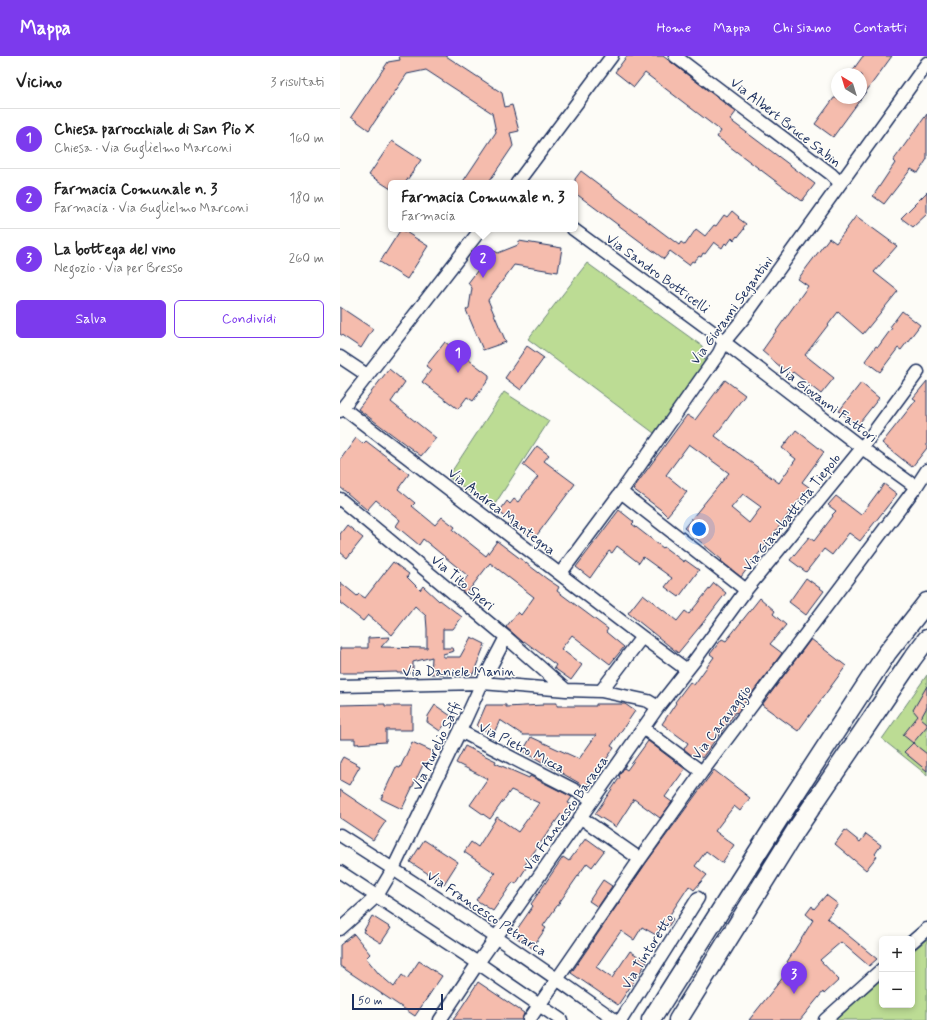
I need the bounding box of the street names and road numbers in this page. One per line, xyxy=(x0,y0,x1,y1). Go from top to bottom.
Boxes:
street label: Via Albert Bruce Sabin xyxy=(726,74,845,172)
street label: Via Sandro Botticelli xyxy=(602,230,713,318)
street label: Via Giovanni Segantini xyxy=(686,253,777,369)
street label: Via Giovanni Fattori xyxy=(774,361,881,447)
street label: Via Giambattista Tiepolo xyxy=(739,450,845,575)
street label: Via Andrea Mantegna xyxy=(444,464,559,559)
street label: Via Tito Speri xyxy=(427,551,498,615)
street label: Via Daniele Manin xyxy=(403,663,515,681)
street label: Via Caravaggio xyxy=(688,682,757,765)
street label: Via Aurelio Saffi xyxy=(408,699,465,794)
street label: Via Pietro Micca xyxy=(475,718,568,777)
street label: Via Francesco Baracca xyxy=(519,752,612,875)
street label: Via Francesco Petrarca xyxy=(423,867,550,961)
street label: Via Tintoretto xyxy=(617,910,678,993)

